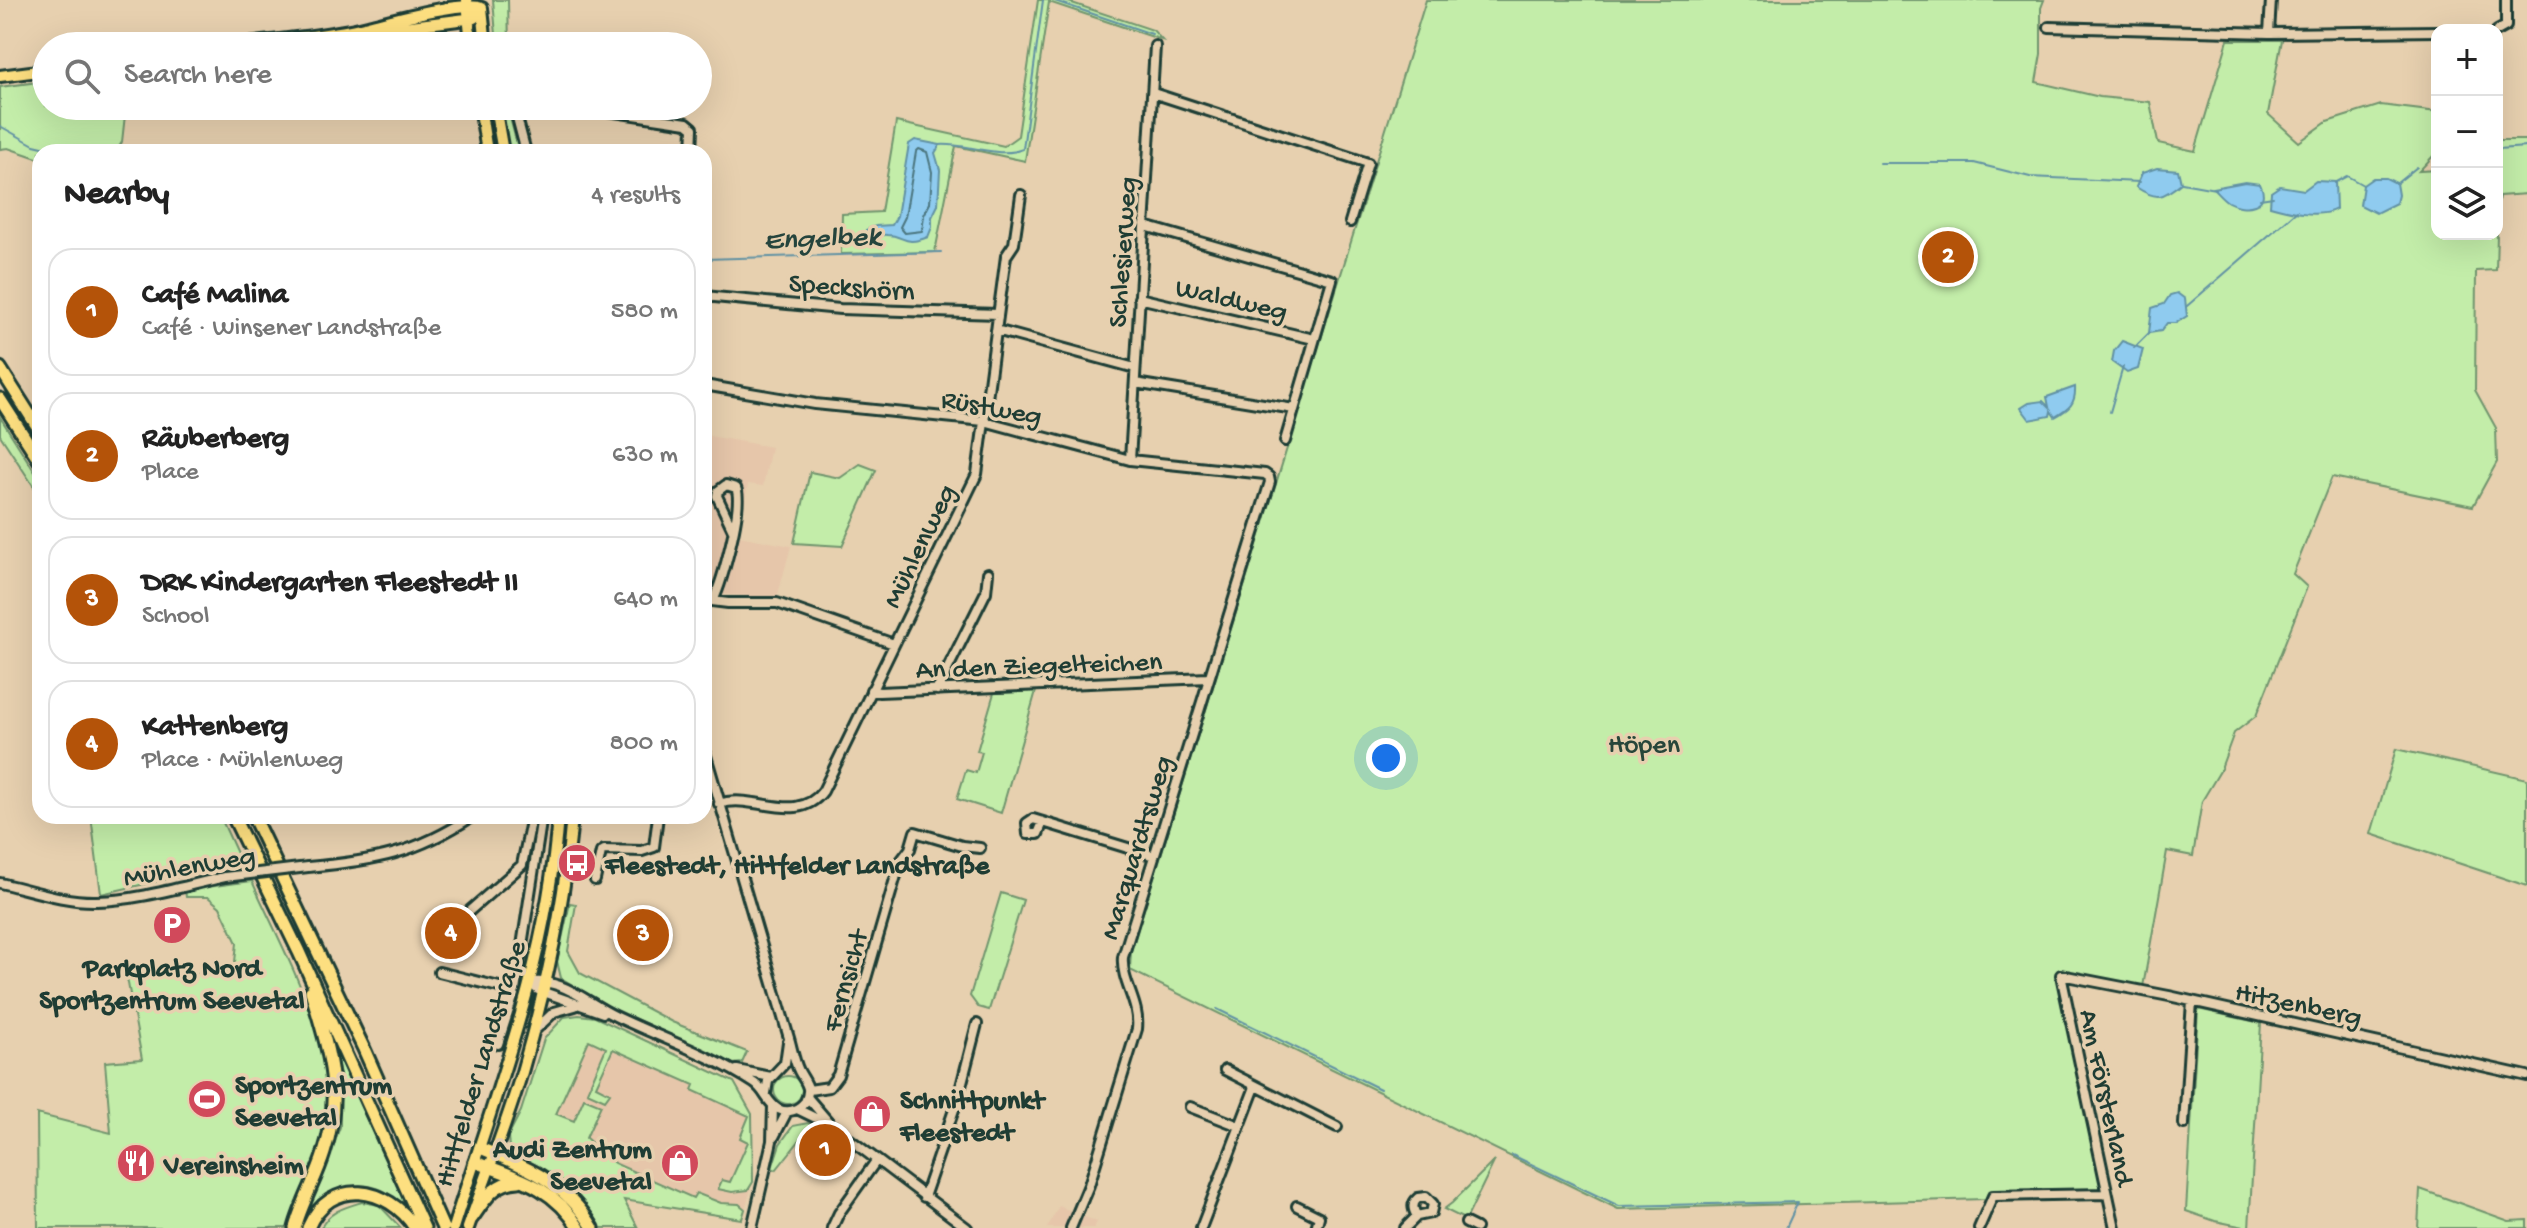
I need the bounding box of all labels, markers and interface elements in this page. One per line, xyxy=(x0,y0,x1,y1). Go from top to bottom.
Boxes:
map controls xyxy=(2431,24,2503,240)
button: + xyxy=(2431,24,2503,96)
search box xyxy=(32,32,712,120)
icon: search xyxy=(60,54,104,98)
text: Search here xyxy=(124,59,272,94)
button: − xyxy=(2431,96,2503,168)
button: layers xyxy=(2431,168,2503,240)
text: Nearby xyxy=(64,176,169,216)
street label: Schlesierweg xyxy=(1103,176,1146,329)
text: 4 results xyxy=(591,181,680,212)
water label: Engelbek xyxy=(763,221,884,260)
pin: 2 xyxy=(1922,227,1974,287)
street label: Speckshörn xyxy=(788,269,917,310)
street label: Waldweg xyxy=(1172,272,1290,330)
text: Café Malina xyxy=(142,279,288,314)
text: 1 xyxy=(87,297,97,328)
text: 580 m xyxy=(611,297,678,328)
text: Café · Winsener Landstraße xyxy=(142,314,441,345)
street label: Rüstweg xyxy=(938,384,1044,435)
text: Räuberberg xyxy=(142,423,289,458)
text: 2 xyxy=(86,441,98,472)
text: 630 m xyxy=(612,441,678,472)
text: Place xyxy=(142,458,199,489)
street label: Mühlenweg xyxy=(877,480,965,614)
text: DRK Kindergarten Fleestedt II xyxy=(142,567,518,602)
text: 3 xyxy=(85,585,99,616)
text: 640 m xyxy=(613,585,678,616)
text: School xyxy=(142,602,210,633)
street label: An den Ziegelteichen xyxy=(915,647,1164,688)
text: Kattenberg xyxy=(142,711,288,746)
text: 4 xyxy=(86,729,98,760)
text: 800 m xyxy=(610,729,678,760)
park label: Höpen xyxy=(1608,730,1681,763)
your location xyxy=(1366,738,1406,778)
text: Place · Mühlenweg xyxy=(142,746,343,777)
street label: Marquardtsweg xyxy=(1095,752,1182,944)
street label: Mühlenweg xyxy=(121,841,258,896)
bus stop icon: Fleestedt, Hittfelder Landstraße xyxy=(556,842,598,884)
place label: Fleestedt, Hittfelder Landstraße xyxy=(604,851,991,884)
pin: 4 xyxy=(425,903,477,963)
parking icon: Parkplatz Nord Sportzentrum Seevetal xyxy=(151,904,193,946)
pin: 3 xyxy=(617,905,669,965)
street label: Fernsicht xyxy=(817,924,878,1037)
street label: Hittfelder Landstraße xyxy=(429,937,536,1191)
place label: Parkplatz Nord Sportzentrum Seevetal xyxy=(39,954,305,1019)
street label: Hitzenberg xyxy=(2232,977,2364,1036)
street label: Am Försterland xyxy=(2070,1007,2140,1192)
place label: Sportzentrum Seevetal xyxy=(235,1071,392,1136)
sports icon: Sportzentrum Seevetal xyxy=(186,1078,228,1120)
place label: Schnittpunkt Fleestedt xyxy=(899,1086,1046,1151)
shop icon: Schnittpunkt Fleestedt xyxy=(851,1093,893,1135)
pin: 1 xyxy=(799,1120,851,1180)
place label: Audi Zentrum Seevetal xyxy=(492,1135,652,1200)
restaurant icon: Vereinsheim xyxy=(115,1142,157,1184)
shop icon: Audi Zentrum Seevetal xyxy=(659,1142,701,1184)
place label: Vereinsheim xyxy=(162,1151,304,1184)

